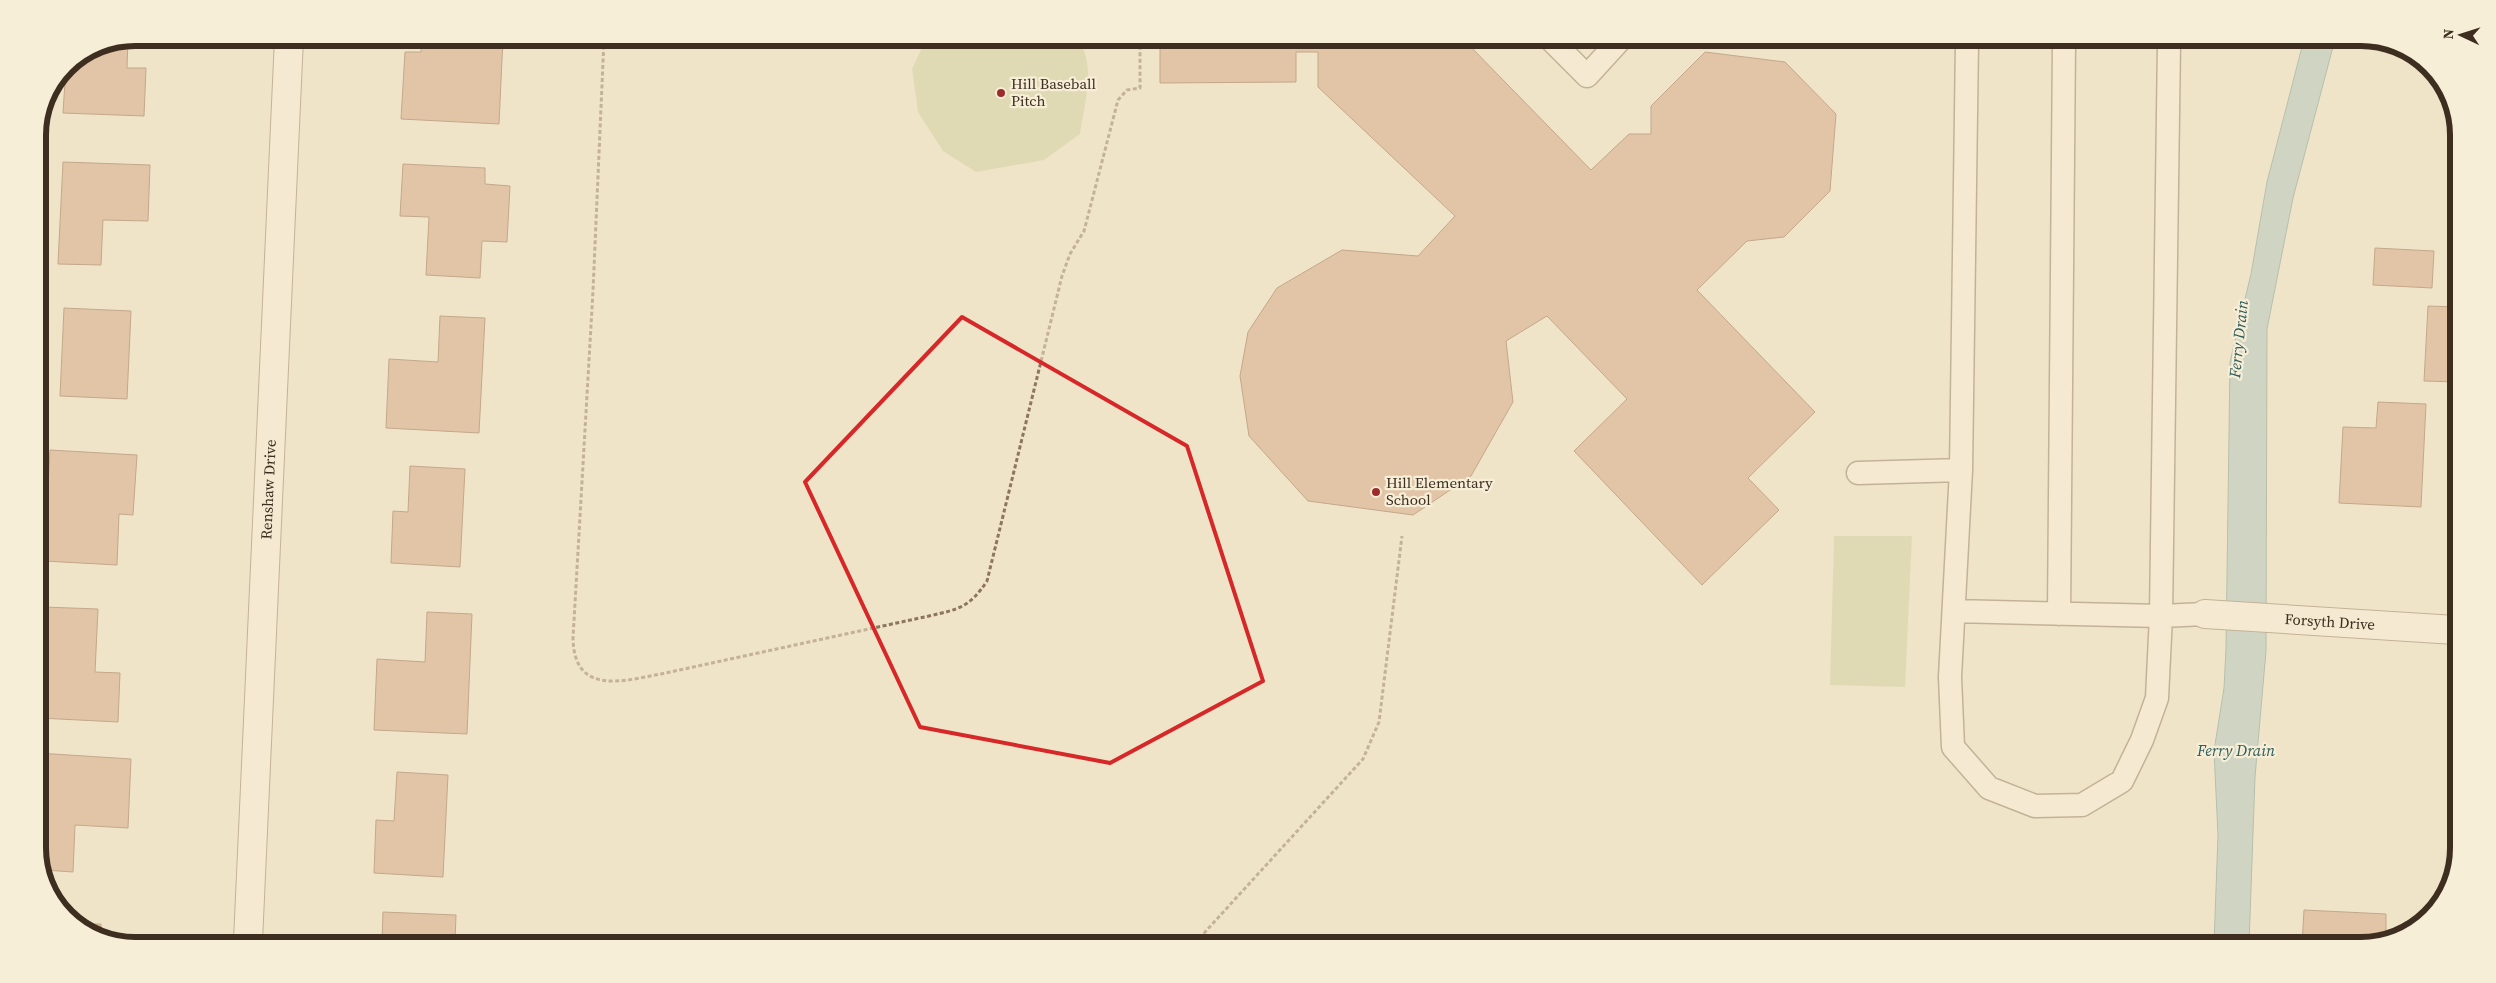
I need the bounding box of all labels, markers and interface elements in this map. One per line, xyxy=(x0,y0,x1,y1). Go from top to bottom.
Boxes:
north arrow xyxy=(2436,10,2486,60)
text: N xyxy=(2438,28,2458,40)
place label: Hill Baseball Pitch xyxy=(1011,73,1097,111)
marker: Hill Baseball Pitch xyxy=(995,87,1007,99)
water label: Ferry Drain xyxy=(2223,299,2253,380)
street label: Renshaw Drive xyxy=(255,439,281,540)
place label: Hill Elementary School xyxy=(1386,472,1493,510)
marker: Hill Elementary School xyxy=(1370,486,1382,498)
street label: Forsyth Drive xyxy=(2284,608,2376,635)
water label: Ferry Drain xyxy=(2196,739,2275,761)

